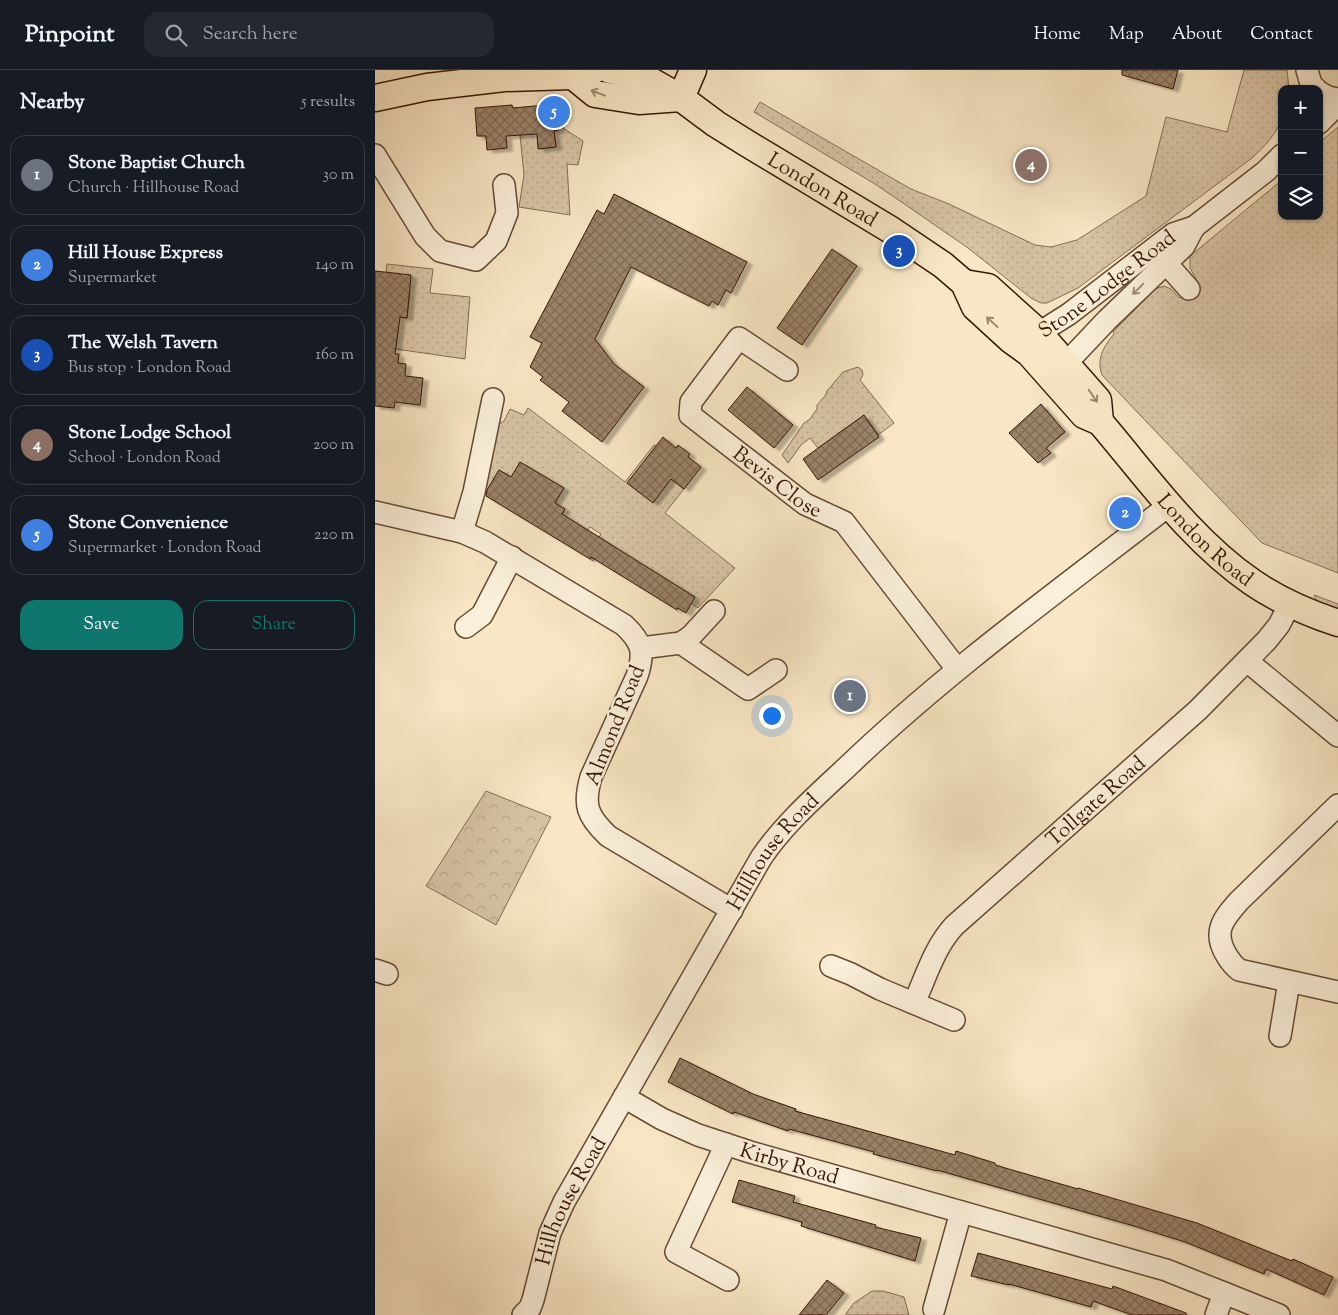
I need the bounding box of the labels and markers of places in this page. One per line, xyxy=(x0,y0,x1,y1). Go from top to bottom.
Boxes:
pin: 5 xyxy=(538,93,570,131)
pin: 4 xyxy=(1015,146,1047,184)
pin: 3 xyxy=(883,232,915,270)
pin: 2 xyxy=(1109,494,1141,532)
pin: 1 xyxy=(834,677,866,715)

